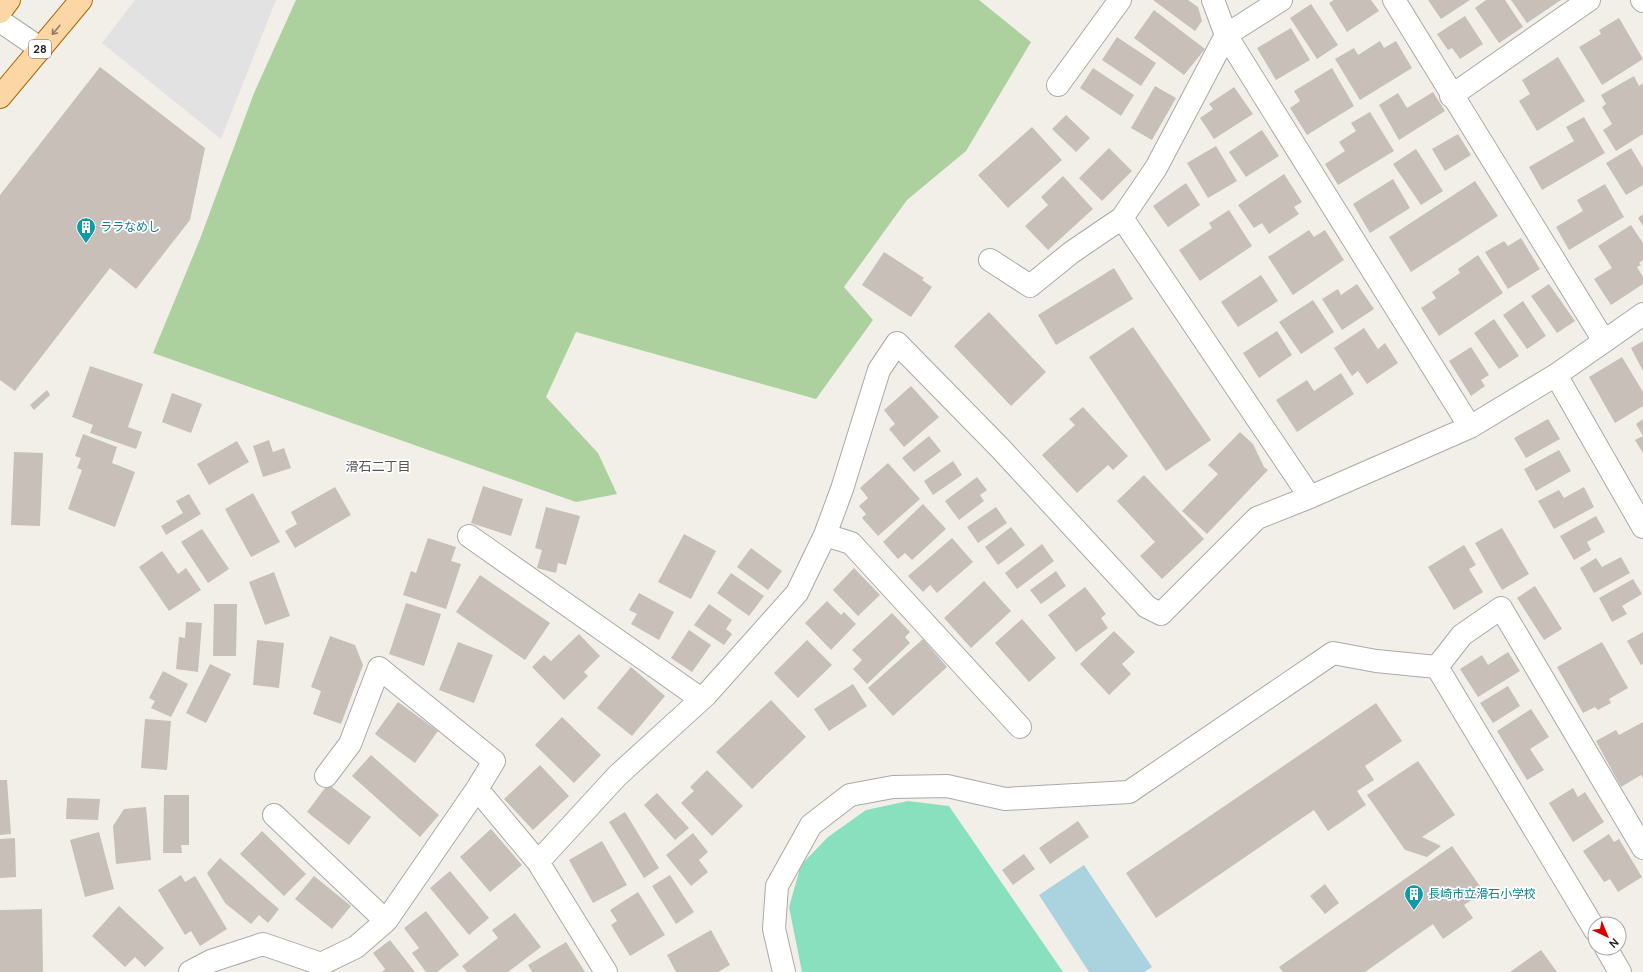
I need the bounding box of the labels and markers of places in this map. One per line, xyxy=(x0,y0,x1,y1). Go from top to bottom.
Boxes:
building icon: ララなめし xyxy=(75,216,97,244)
place label: ララなめし xyxy=(100,218,160,235)
building icon: 長崎市立滑石小学校 xyxy=(1403,883,1425,911)
place label: 長崎市立滑石小学校 xyxy=(1428,885,1536,902)

